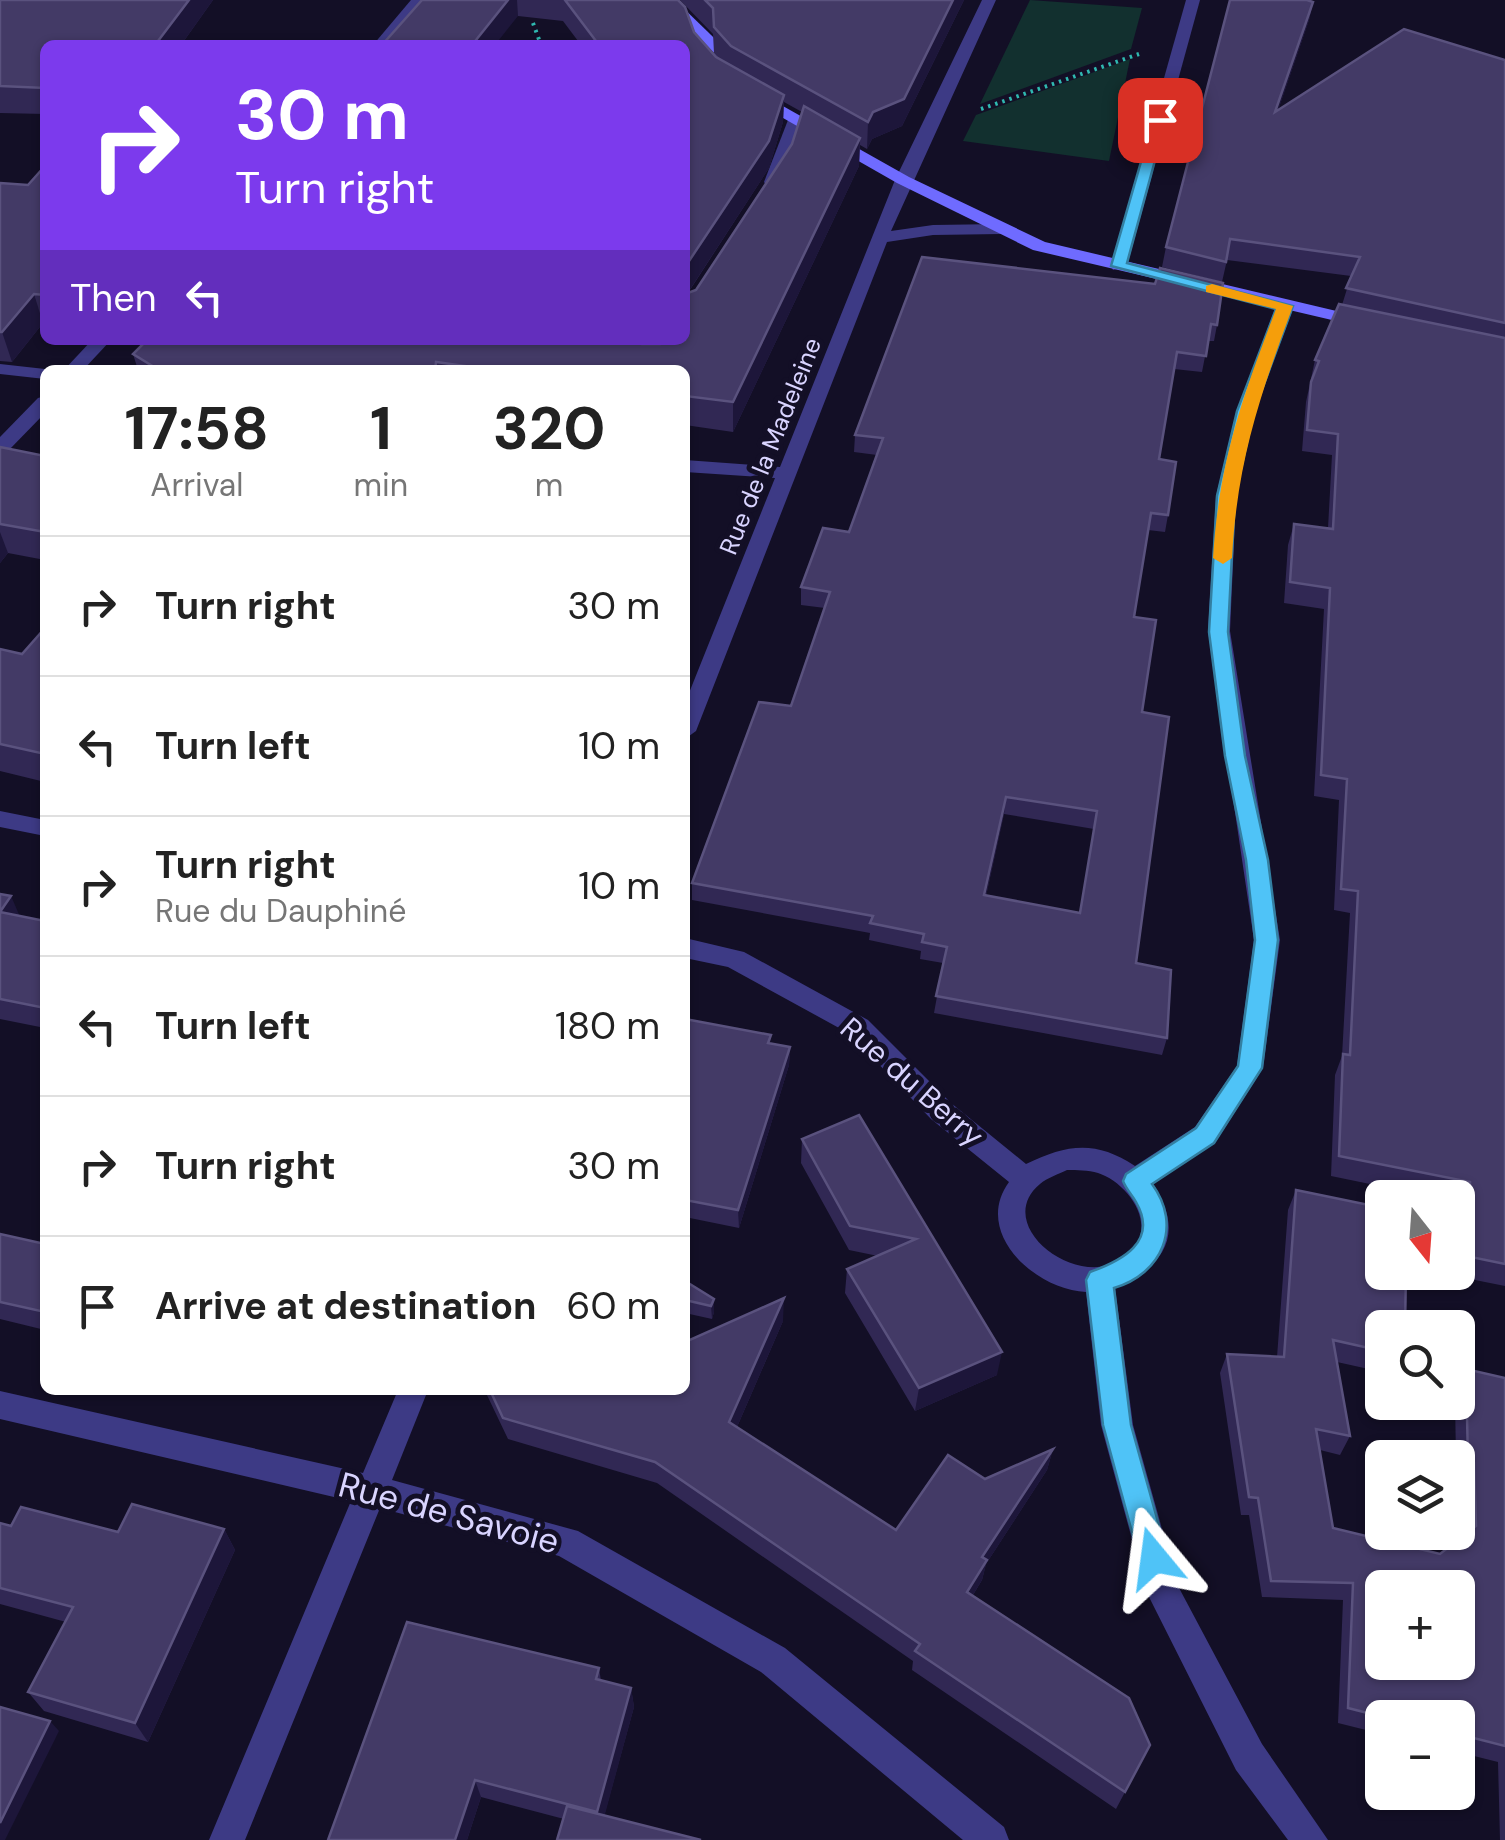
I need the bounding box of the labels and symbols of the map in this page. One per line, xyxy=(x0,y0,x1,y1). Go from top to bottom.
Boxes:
pin xyxy=(1118,78,1203,163)
street label: Rue de la Madeleine xyxy=(712,333,829,560)
street label: Rue du Berry xyxy=(832,1009,993,1155)
north arrow xyxy=(1365,1180,1475,1290)
street label: Rue de Savoie xyxy=(334,1461,564,1565)
position arrow xyxy=(1102,1506,1206,1610)

